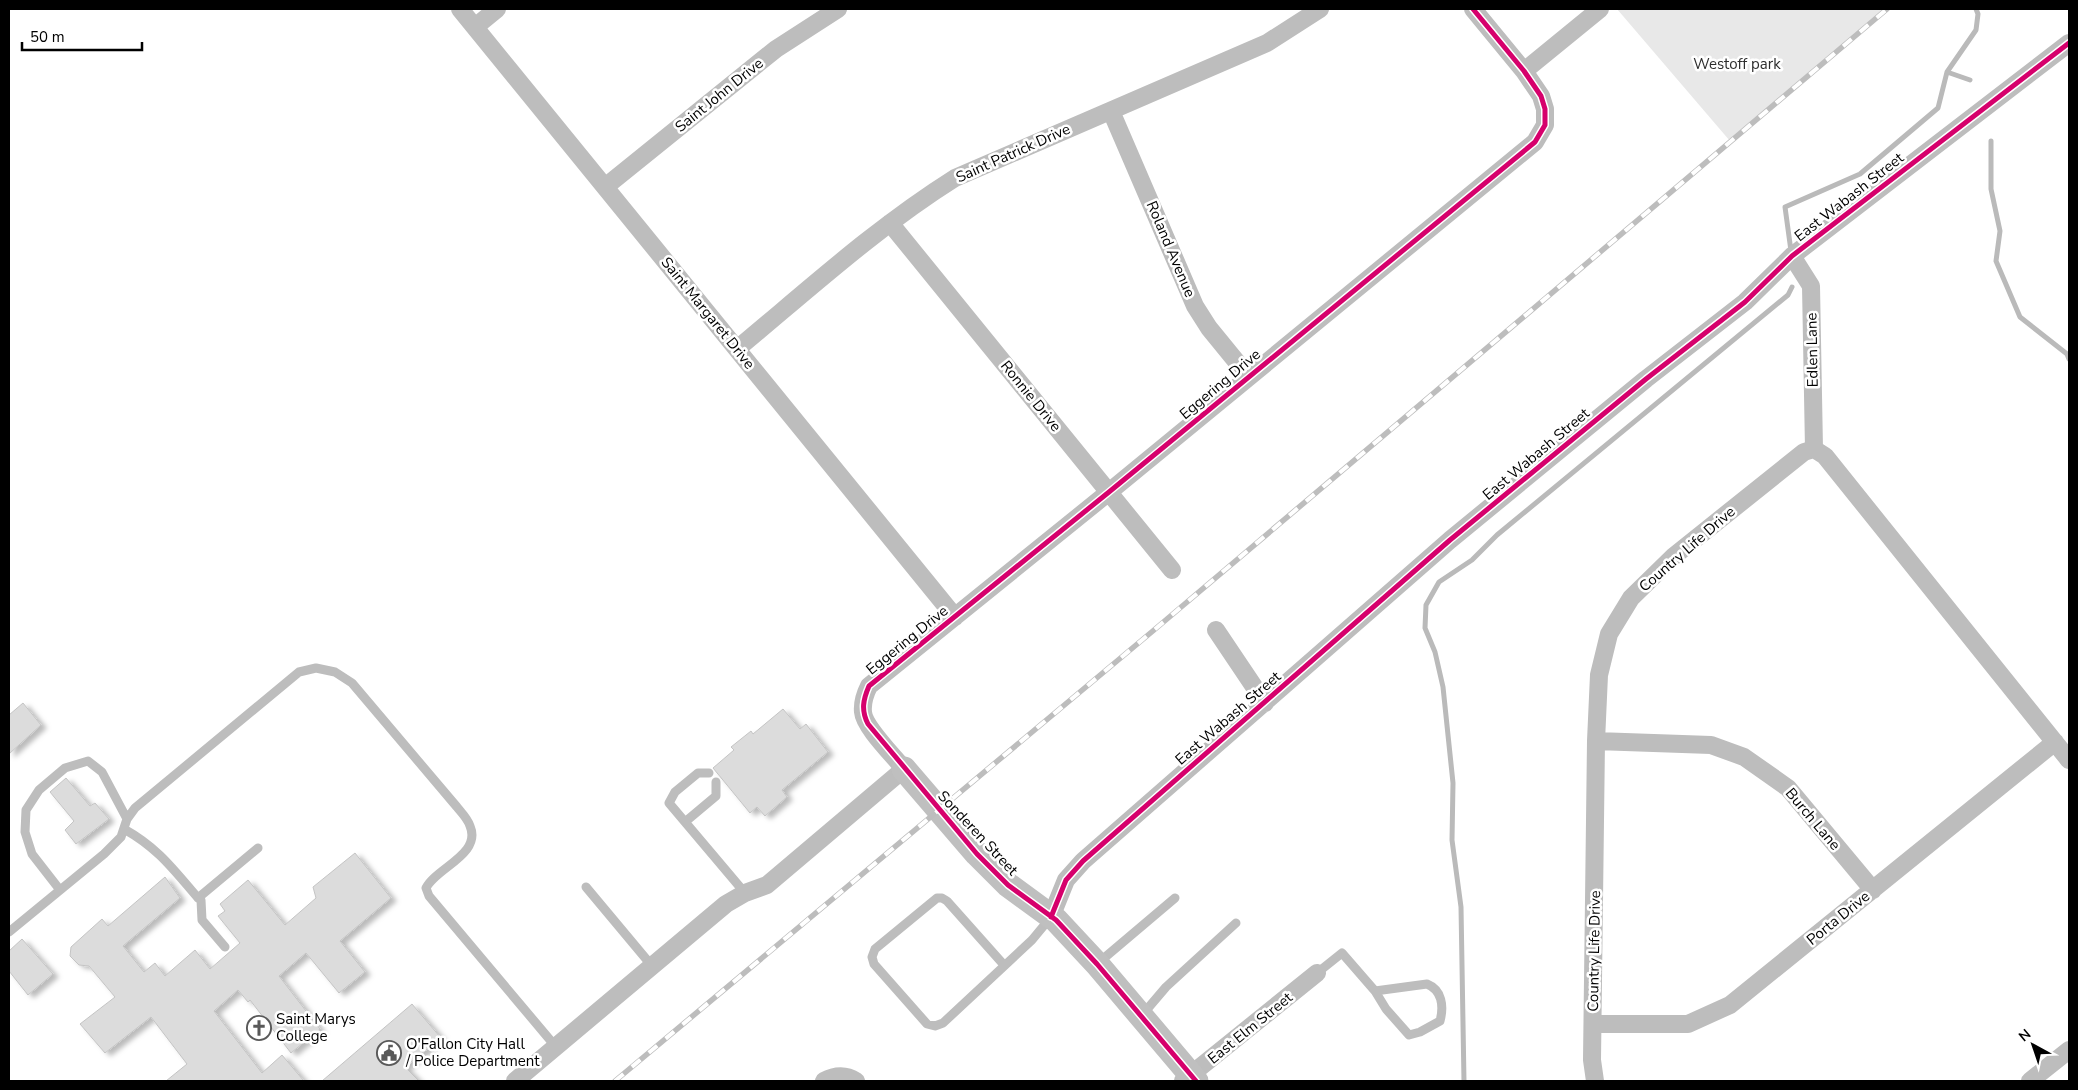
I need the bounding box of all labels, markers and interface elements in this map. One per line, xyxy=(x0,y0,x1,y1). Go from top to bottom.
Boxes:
scale bar xyxy=(22,20,142,52)
text: 50 m xyxy=(30,27,65,47)
street label: Saint John Drive xyxy=(671,53,767,137)
park label: Westoff park xyxy=(1693,54,1781,74)
street label: Saint Patrick Drive xyxy=(953,119,1073,187)
street label: East Wabash Street xyxy=(1790,148,1908,246)
street label: Roland Avenue xyxy=(1142,198,1200,300)
street label: Saint Margaret Drive xyxy=(656,253,760,373)
street label: Edlen Lane xyxy=(1801,312,1823,388)
street label: Eggering Drive xyxy=(1175,344,1265,424)
street label: Ronnie Drive xyxy=(996,356,1066,436)
street label: East Wabash Street xyxy=(1478,403,1594,505)
street label: Country Life Drive xyxy=(1635,502,1739,596)
street label: Eggering Drive xyxy=(862,601,952,679)
street label: East Wabash Street xyxy=(1171,666,1286,769)
street label: Burch Lane xyxy=(1781,784,1845,854)
street label: Sonderen Street xyxy=(933,786,1023,880)
street label: Porta Drive xyxy=(1802,886,1874,950)
street label: Country Life Drive xyxy=(1583,890,1605,1012)
street label: East Elm Street xyxy=(1203,987,1297,1068)
place label: Saint Marys College xyxy=(276,1009,356,1046)
church icon: Saint Marys College xyxy=(246,1015,272,1041)
north arrow xyxy=(2008,1020,2058,1070)
text: N xyxy=(2015,1025,2035,1046)
place label: O'Fallon City Hall / Police Department xyxy=(405,1034,540,1071)
public building icon: O'Fallon City Hall / Police Department xyxy=(376,1040,402,1066)

